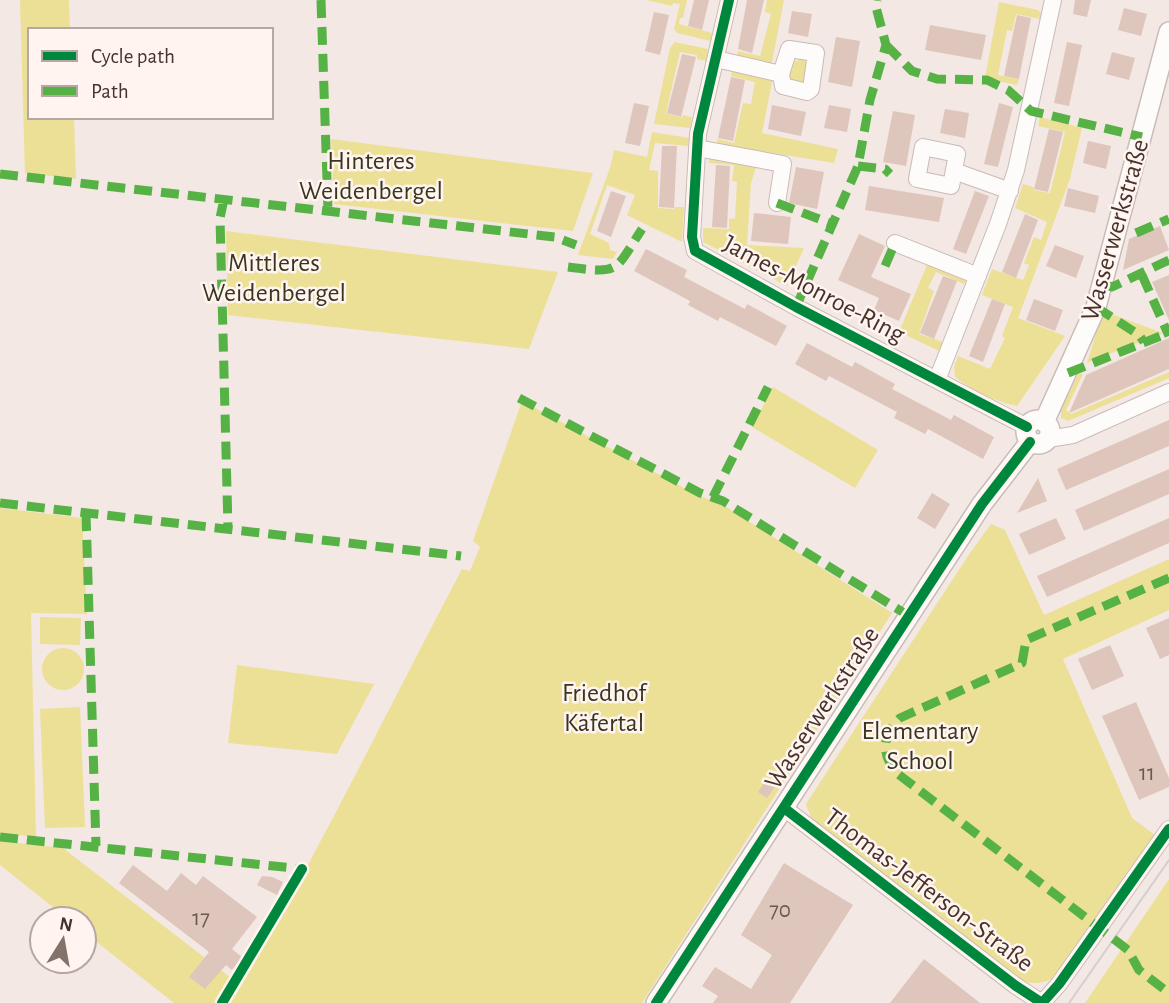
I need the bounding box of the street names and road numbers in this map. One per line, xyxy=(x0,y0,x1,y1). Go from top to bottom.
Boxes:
street label: Wasserwerkstraße xyxy=(1077,136,1153,324)
street label: James-Monroe-Ring xyxy=(719,230,909,348)
street label: Wasserwerkstraße xyxy=(760,622,884,794)
street label: Thomas-Jefferson-Straße xyxy=(820,803,1038,977)

